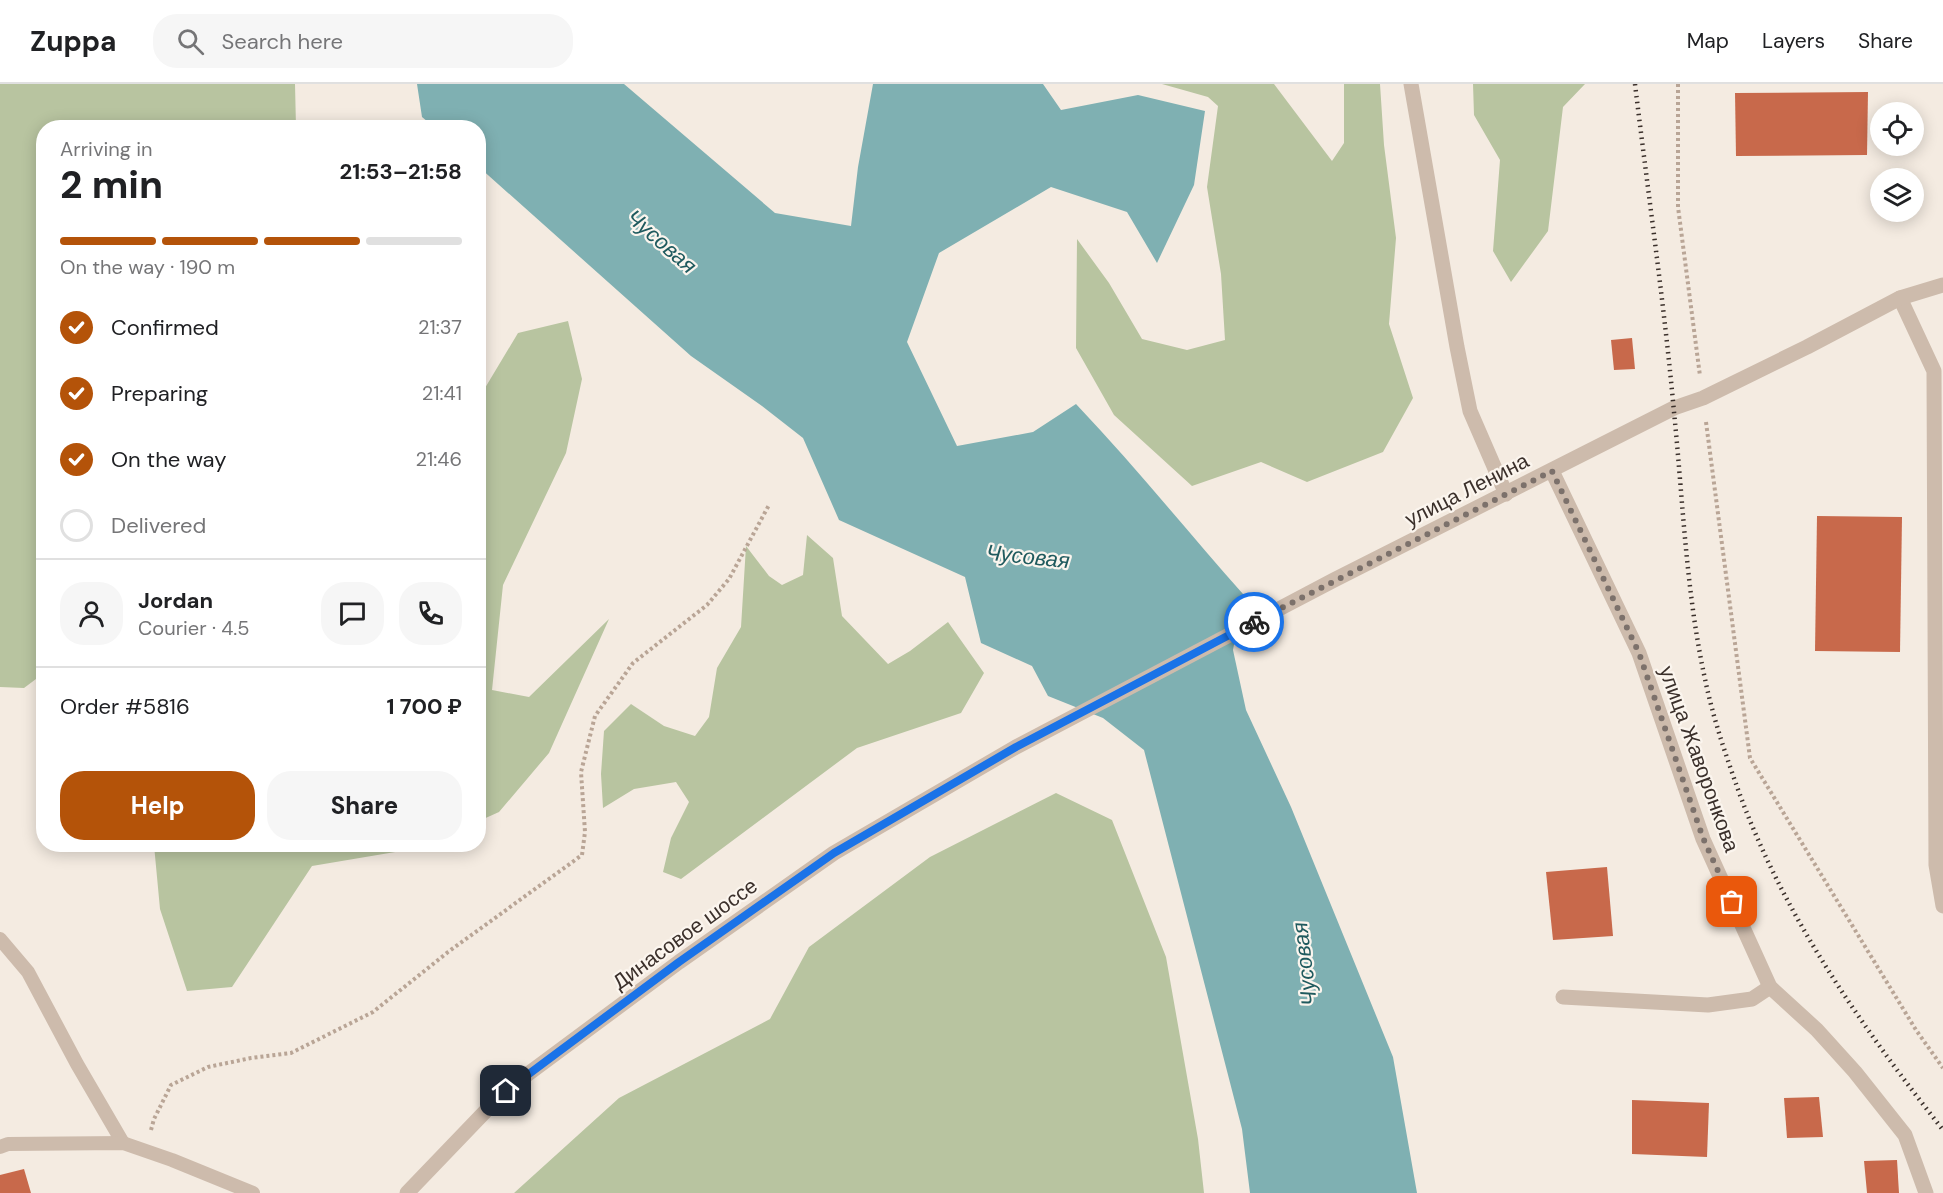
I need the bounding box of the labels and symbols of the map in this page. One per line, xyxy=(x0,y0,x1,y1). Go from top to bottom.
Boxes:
water label: Чусовая xyxy=(620,203,703,280)
street label: улица Ленина xyxy=(1400,447,1534,533)
water label: Чусовая xyxy=(985,538,1071,575)
courier xyxy=(1224,592,1284,652)
street label: улица Жаворонкова xyxy=(1652,662,1746,856)
street label: Динасовое шоссе xyxy=(607,872,763,996)
pin xyxy=(1706,876,1757,927)
water label: Чусовая xyxy=(1285,920,1324,1007)
pin xyxy=(480,1065,531,1116)

